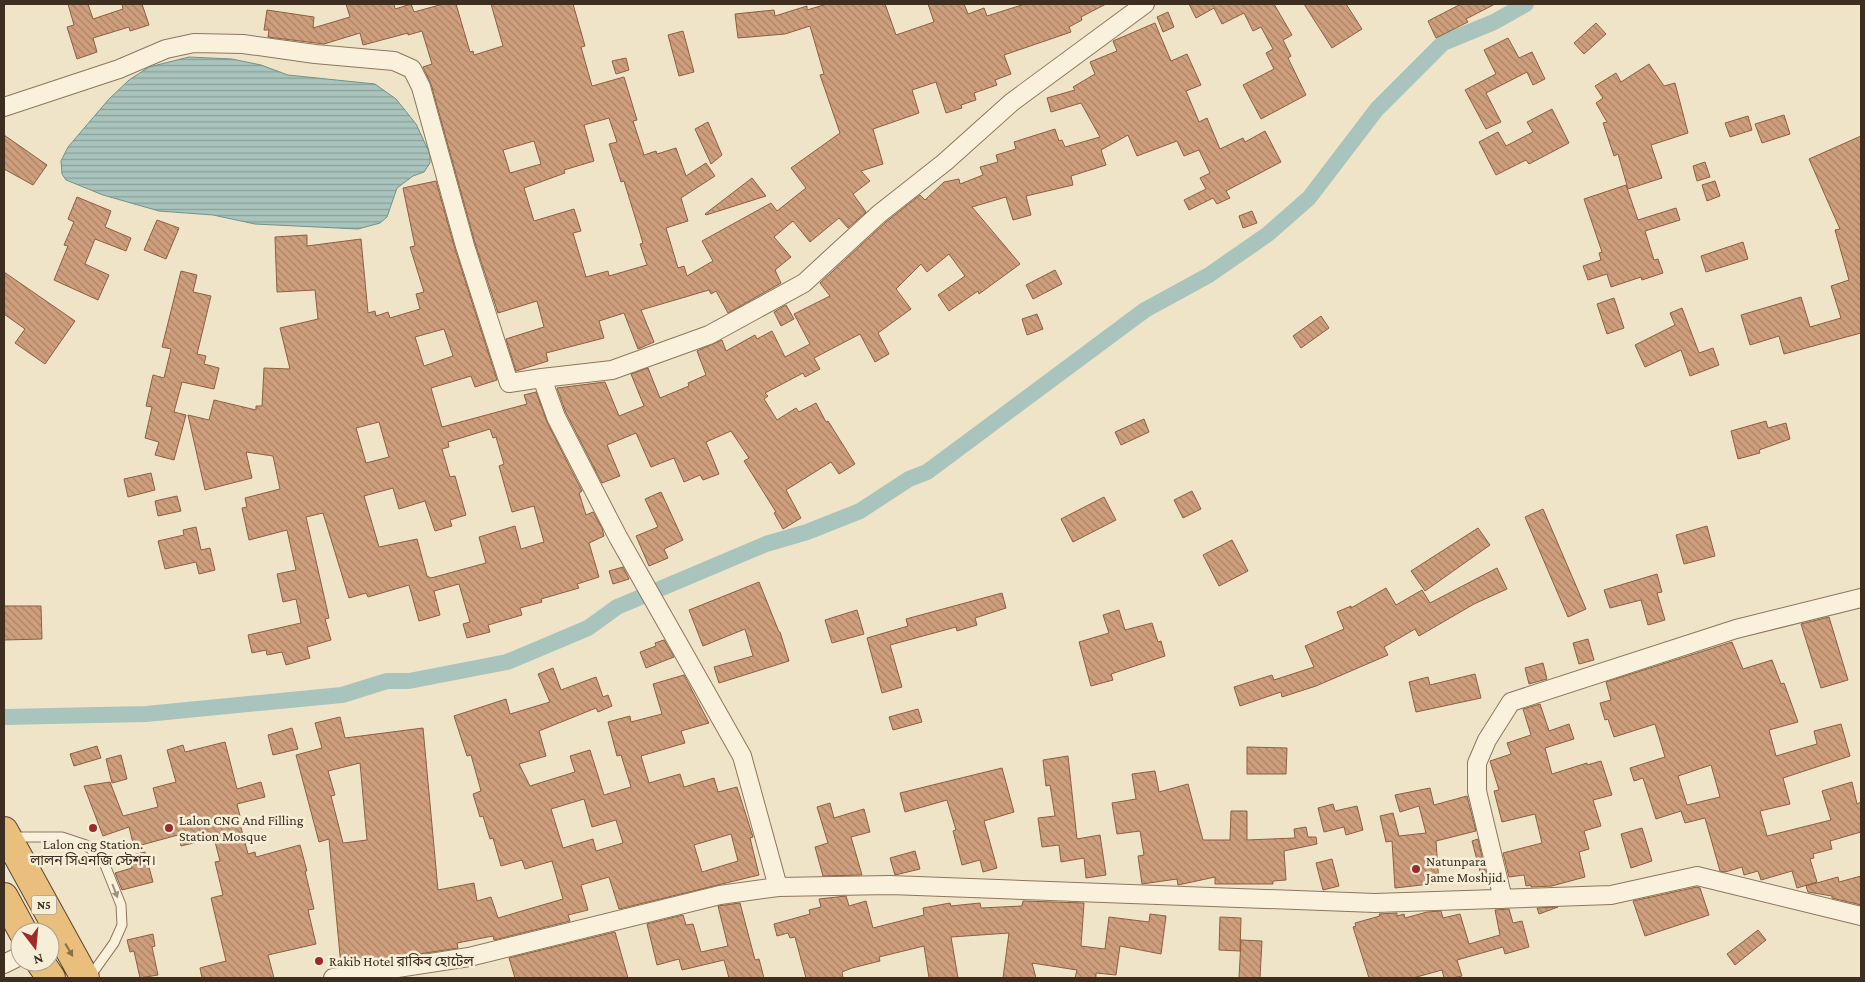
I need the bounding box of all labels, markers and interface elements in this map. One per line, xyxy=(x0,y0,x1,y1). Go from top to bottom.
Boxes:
place label: Lalon CNG And Filling Station Mosque xyxy=(179,812,304,844)
marker: Lalon cng Station. লালন সিএনজি স্টেশন। xyxy=(87,822,99,834)
marker: Lalon CNG And Filling Station Mosque xyxy=(163,822,175,834)
place label: Lalon cng Station. লালন সিএনজি স্টেশন। xyxy=(29,836,156,868)
place label: Natunpara Jame Moshjid. xyxy=(1424,853,1506,886)
marker: Natunpara Jame Moshjid. xyxy=(1410,863,1422,875)
one-way arrow xyxy=(111,884,119,899)
road number: N5 xyxy=(32,896,56,914)
north arrow xyxy=(10,922,60,972)
one-way arrow xyxy=(65,944,74,957)
text: N xyxy=(31,950,45,969)
place label: Rakib Hotel রাকিব হোটেল xyxy=(329,953,474,969)
marker: Rakib Hotel রাকিব হোটেল xyxy=(313,955,325,967)

